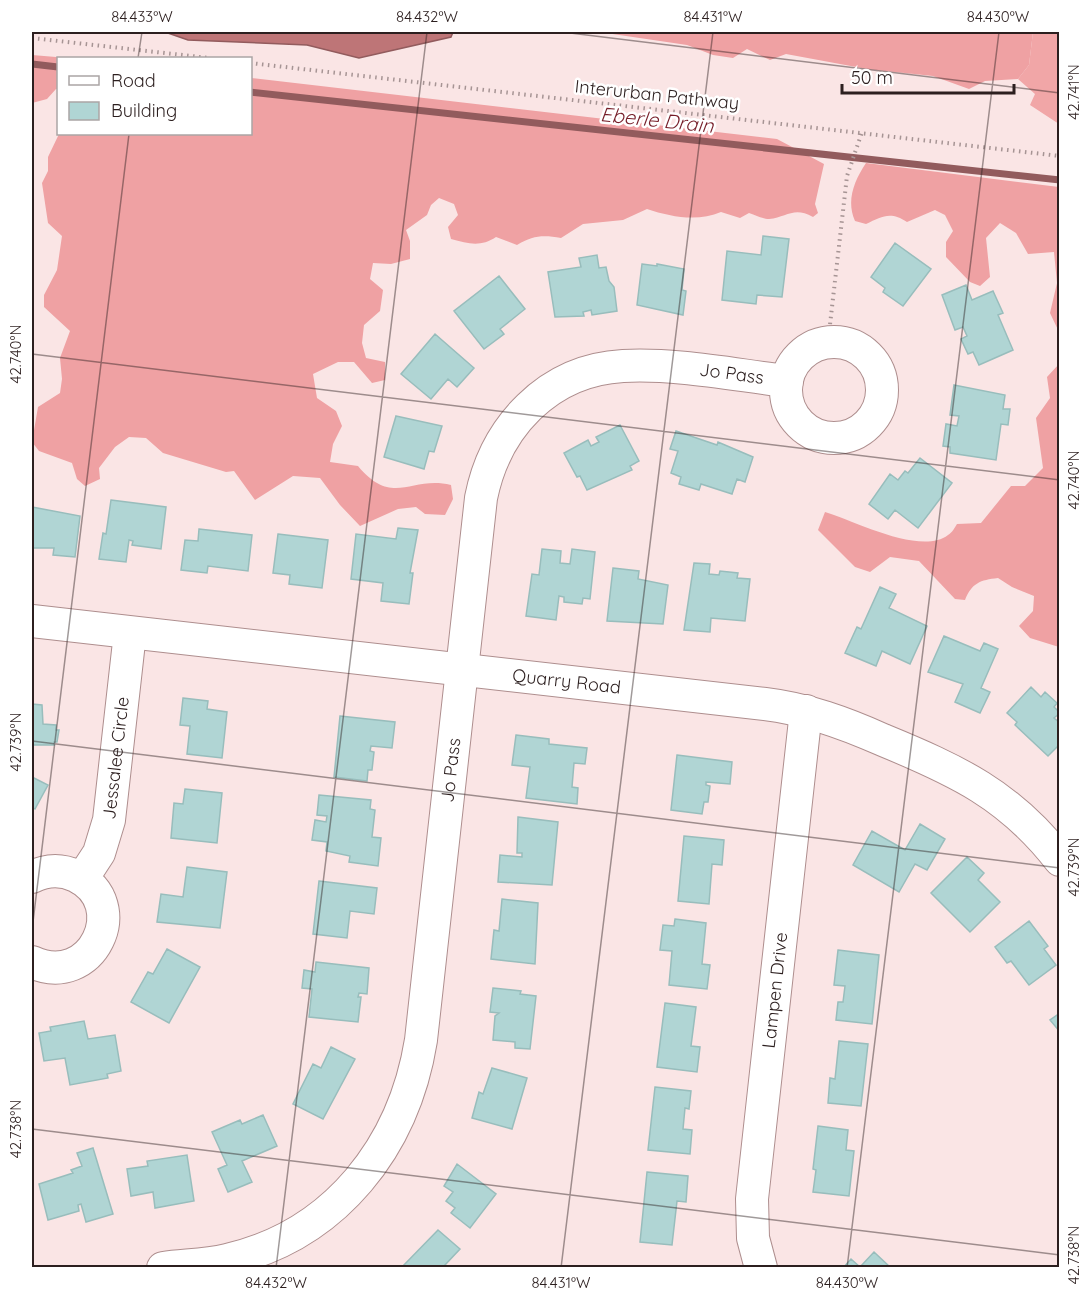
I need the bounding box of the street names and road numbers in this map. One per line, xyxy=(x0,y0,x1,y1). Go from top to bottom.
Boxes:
street label: Interurban Pathway xyxy=(574,74,740,115)
street label: Jo Pass xyxy=(698,358,765,389)
street label: Quarry Road xyxy=(511,663,622,699)
street label: Jessalee Circle xyxy=(97,695,134,820)
street label: Jo Pass xyxy=(435,737,465,803)
street label: Lampen Drive xyxy=(757,931,792,1050)

